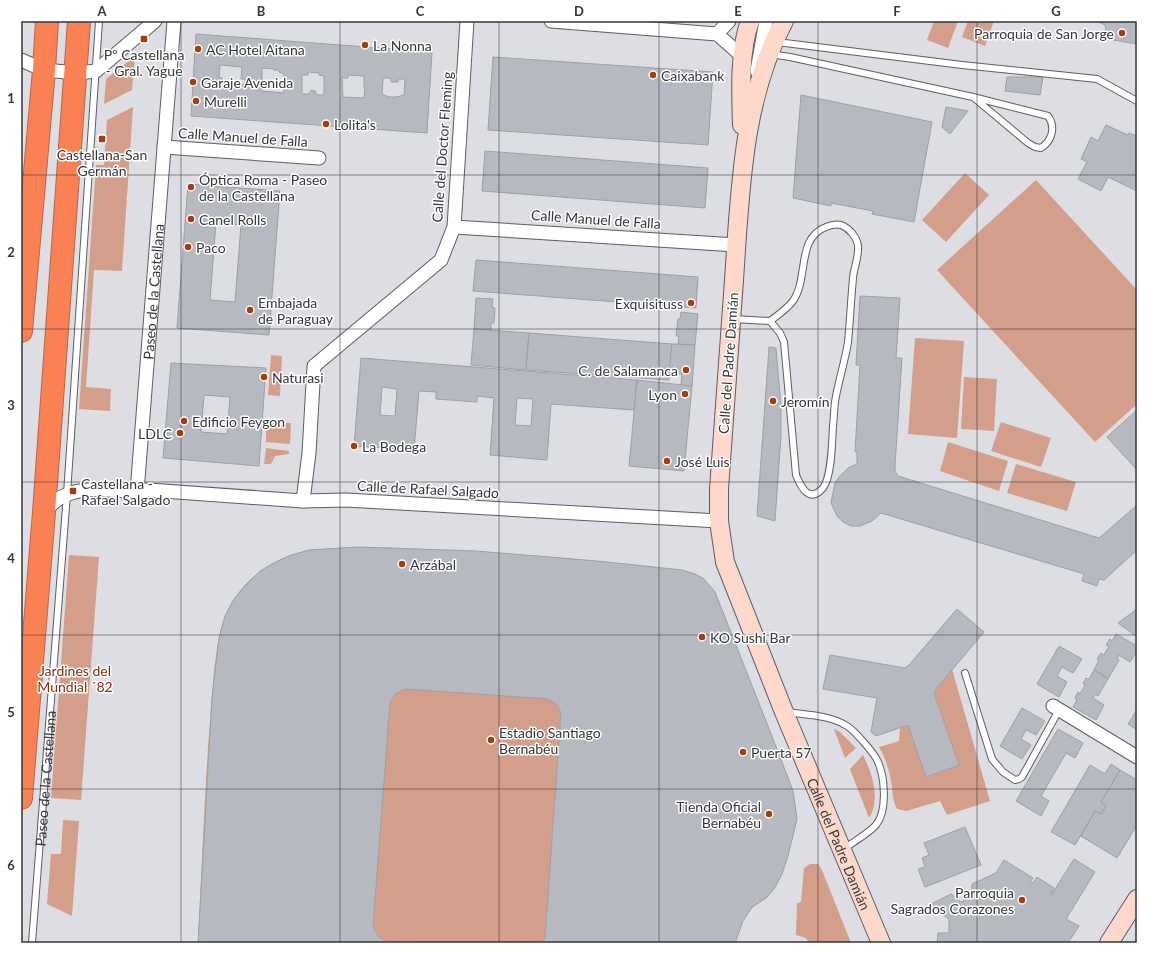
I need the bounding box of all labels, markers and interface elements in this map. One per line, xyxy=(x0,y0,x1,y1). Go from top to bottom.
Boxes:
text: A xyxy=(96,3,107,19)
text: B xyxy=(257,3,266,19)
text: C xyxy=(416,3,425,19)
text: D xyxy=(574,3,584,19)
text: E xyxy=(734,3,742,19)
text: F xyxy=(893,3,901,19)
text: G xyxy=(1051,3,1061,19)
place label: Parroquia de San Jorge xyxy=(974,25,1114,42)
marker: Parroquia de San Jorge xyxy=(1117,28,1127,38)
marker: Pº Castellana - Gral. Yague xyxy=(139,34,149,44)
place label: La Nonna xyxy=(373,37,432,54)
marker: La Nonna xyxy=(360,40,370,50)
place label: AC Hotel Aitana xyxy=(206,41,305,58)
marker: AC Hotel Aitana xyxy=(193,44,203,54)
place label: Pº Castellana - Gral. Yague xyxy=(104,46,184,79)
place label: Caixabank xyxy=(661,67,725,84)
marker: Caixabank xyxy=(648,70,658,80)
street label: Calle del Doctor Fleming xyxy=(428,71,456,223)
place label: Garaje Avenida xyxy=(201,74,293,91)
marker: Garaje Avenida xyxy=(188,77,198,87)
text: 1 xyxy=(7,90,15,106)
place label: Murelli xyxy=(204,93,247,110)
marker: Murelli xyxy=(191,96,201,106)
place label: Lolita's xyxy=(334,116,376,133)
marker: Lolita's xyxy=(321,119,331,129)
street label: Calle Manuel de Falla xyxy=(178,124,308,150)
marker: Castellana-San Germán xyxy=(97,134,107,144)
place label: Castellana-San Germán xyxy=(57,146,147,179)
place label: Óptica Roma - Paseo de la Castellana xyxy=(199,171,327,204)
marker: Óptica Roma - Paseo de la Castellana xyxy=(186,182,196,192)
street label: Calle Manuel de Falla xyxy=(531,206,661,232)
place label: Canel Rolls xyxy=(199,211,266,228)
marker: Canel Rolls xyxy=(186,214,196,224)
street label: Paseo de la Castellana xyxy=(139,223,167,360)
place label: Paco xyxy=(196,239,226,256)
marker: Paco xyxy=(183,242,193,252)
text: 2 xyxy=(7,244,15,260)
street label: Calle del Padre Damián xyxy=(715,292,741,434)
place label: Embajada de Paraguay xyxy=(258,294,334,327)
place label: Exquisituss xyxy=(615,295,683,312)
marker: Exquisituss xyxy=(686,298,696,308)
marker: Embajada de Paraguay xyxy=(245,305,255,315)
place label: C. de Salamanca xyxy=(578,362,678,379)
marker: C. de Salamanca xyxy=(681,365,691,375)
place label: Naturasi xyxy=(272,369,324,386)
marker: Naturasi xyxy=(259,372,269,382)
place label: Lyon xyxy=(648,386,677,403)
marker: Lyon xyxy=(680,389,690,399)
place label: Jeromín xyxy=(781,393,830,410)
marker: Jeromín xyxy=(768,396,778,406)
text: 3 xyxy=(7,397,15,413)
place label: Edificio Feygon xyxy=(192,413,285,430)
marker: Edificio Feygon xyxy=(179,416,189,426)
place label: LDLC xyxy=(138,425,173,442)
marker: LDLC xyxy=(175,428,185,438)
place label: La Bodega xyxy=(362,438,426,455)
marker: La Bodega xyxy=(349,441,359,451)
place label: José Luis xyxy=(675,453,730,470)
marker: José Luis xyxy=(662,456,672,466)
place label: Castellana - Rafael Salgado xyxy=(81,475,170,508)
street label: Calle de Rafael Salgado xyxy=(357,477,499,501)
marker: Castellana - Rafael Salgado xyxy=(68,486,78,496)
text: 4 xyxy=(7,550,15,566)
place label: Arzábal xyxy=(410,556,456,573)
marker: Arzábal xyxy=(397,559,407,569)
place label: KO Sushi Bar xyxy=(710,629,791,646)
marker: KO Sushi Bar xyxy=(697,632,707,642)
park label: Jardines del Mundial ´82 xyxy=(37,662,113,695)
text: 5 xyxy=(7,704,15,720)
street label: Paseo de la Castellana xyxy=(31,710,59,847)
place label: Estadio Santiago Bernabéu xyxy=(499,724,601,757)
marker: Estadio Santiago Bernabéu xyxy=(486,735,496,745)
place label: Puerta 57 xyxy=(751,744,811,761)
marker: Puerta 57 xyxy=(738,747,748,757)
street label: Calle del Padre Damián xyxy=(804,775,875,913)
place label: Tienda Oficial Bernabéu xyxy=(676,798,761,831)
marker: Tienda Oficial Bernabéu xyxy=(764,809,774,819)
text: 6 xyxy=(7,857,15,873)
place label: Parroquia Sagrados Corazones xyxy=(890,884,1014,917)
marker: Parroquia Sagrados Corazones xyxy=(1017,895,1027,905)

